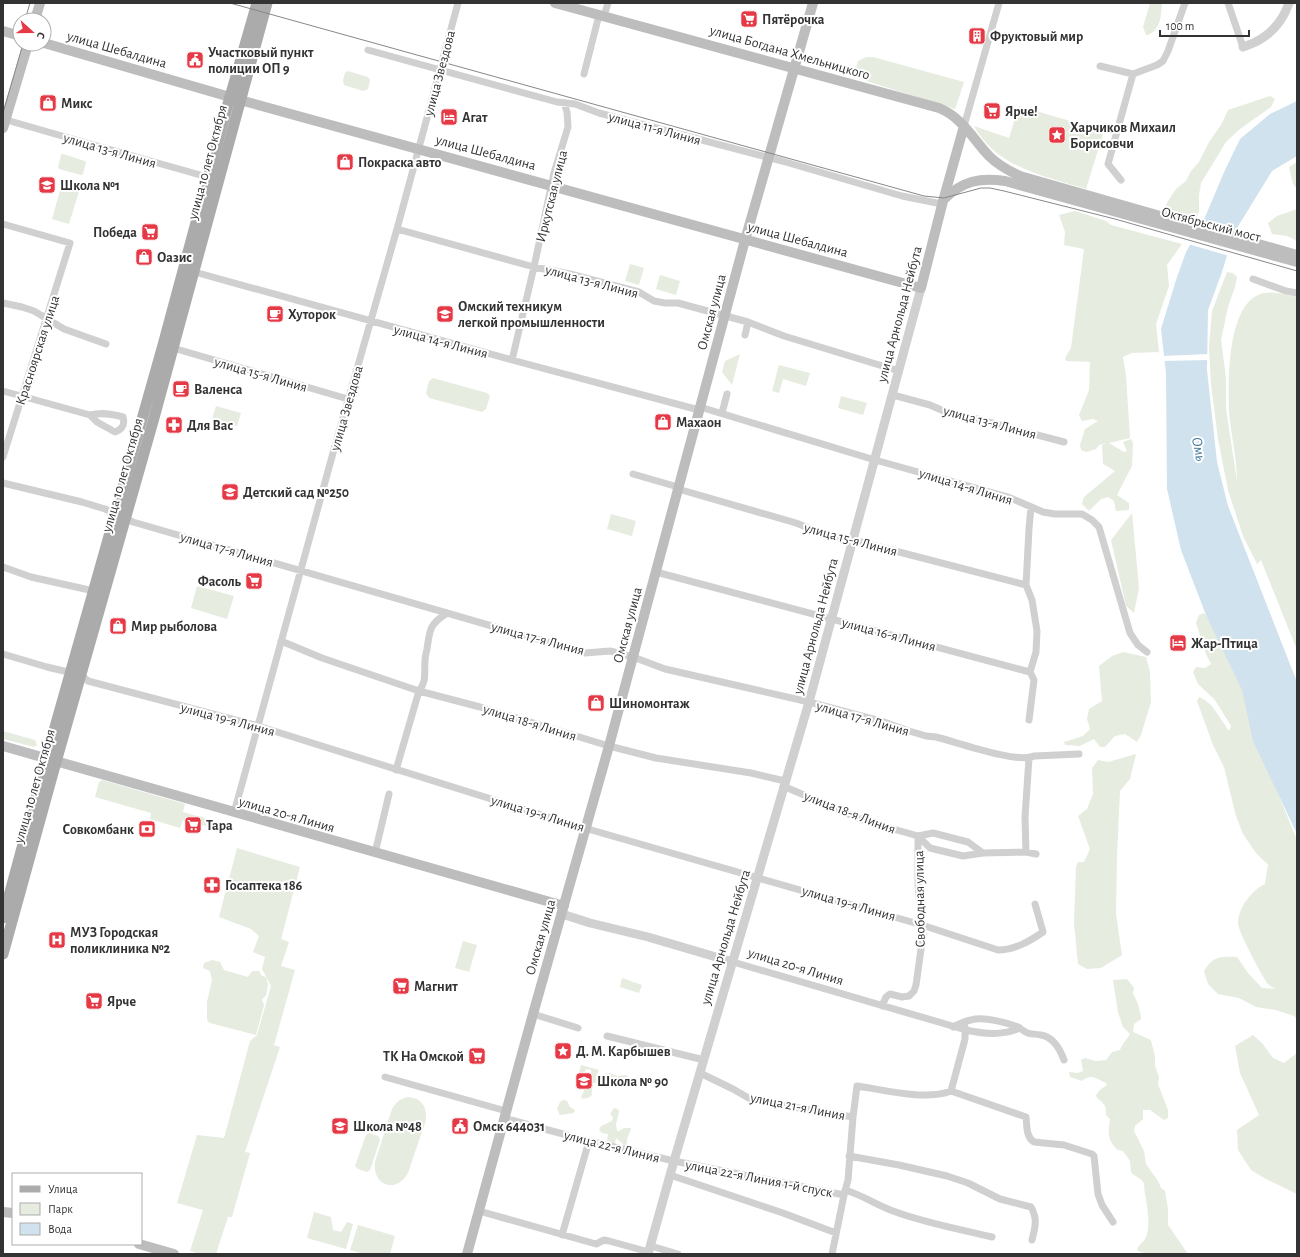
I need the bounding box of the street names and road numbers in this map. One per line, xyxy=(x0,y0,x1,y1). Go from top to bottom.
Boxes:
street label: улица Богдана Хмельницкого xyxy=(707,23,871,83)
street label: улица Звездова xyxy=(422,28,458,118)
street label: улица Шебалдина xyxy=(64,29,169,71)
street label: улица 10 лет Октября xyxy=(186,104,230,222)
street label: улица 11-я Линия xyxy=(606,110,702,148)
street label: улица 13-я Линия xyxy=(61,131,158,171)
street label: улица Шебалдина xyxy=(433,133,538,173)
street label: Иркутская улица xyxy=(534,148,570,244)
street label: Октябрьский мост xyxy=(1160,205,1263,245)
street label: улица Шебалдина xyxy=(745,220,850,260)
street label: улица Арнольда Нейбута xyxy=(875,244,925,385)
street label: улица 13-я Линия xyxy=(543,263,640,301)
street label: Омская улица xyxy=(695,272,729,352)
street label: Красноярская улица xyxy=(14,293,63,407)
street label: улица 14-я Линия xyxy=(391,322,489,361)
street label: улица 15-я Линия xyxy=(212,355,309,395)
street label: улица Звездова xyxy=(328,364,366,453)
street label: улица 13-я Линия xyxy=(941,404,1038,442)
street label: улица 10 лет Октября xyxy=(100,417,146,535)
street label: улица 14-я Линия xyxy=(916,466,1014,508)
street label: улица 15-я Линия xyxy=(802,521,899,559)
street label: улица 17-я Линия xyxy=(178,530,275,570)
street label: улица Арнольда Нейбута xyxy=(791,556,841,697)
street label: Омская улица xyxy=(611,585,645,665)
street label: улица 16-я Линия xyxy=(839,615,937,654)
street label: улица 17-я Линия xyxy=(489,620,586,658)
street label: улица 17-я Линия xyxy=(814,699,911,739)
street label: улица 19-я Линия xyxy=(178,700,276,739)
street label: улица 18-я Линия xyxy=(480,702,578,744)
street label: улица 10 лет Октября xyxy=(12,728,58,846)
street label: улица 18-я Линия xyxy=(801,789,897,837)
street label: улица 19-я Линия xyxy=(488,793,586,835)
street label: улица 20-я Линия xyxy=(236,794,336,835)
street label: Свободная улица xyxy=(912,850,928,948)
street label: улица Арнольда Нейбута xyxy=(698,868,753,1007)
street label: улица 19-я Линия xyxy=(799,884,897,924)
street label: Омская улица xyxy=(523,897,559,977)
street label: улица 20-я Линия xyxy=(745,945,845,988)
street label: улица 21-я Линия xyxy=(748,1091,846,1123)
street label: улица 22-я Линия xyxy=(562,1128,661,1166)
street label: улица 22-я Линия 1-й спуск xyxy=(683,1158,834,1200)

